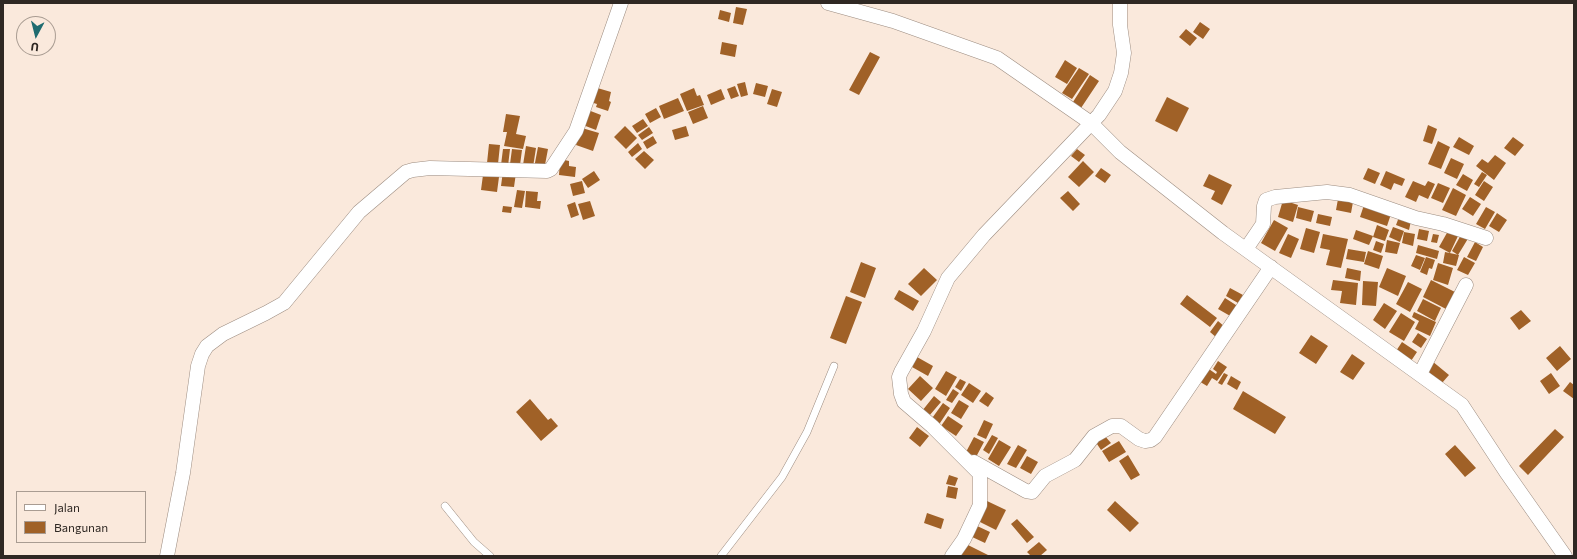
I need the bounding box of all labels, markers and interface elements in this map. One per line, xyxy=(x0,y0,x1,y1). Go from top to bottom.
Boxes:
north arrow xyxy=(16,16,56,56)
text: U xyxy=(30,40,39,54)
legend xyxy=(16,491,146,543)
text: Jalan xyxy=(54,500,80,514)
text: Bangunan xyxy=(54,520,108,534)

